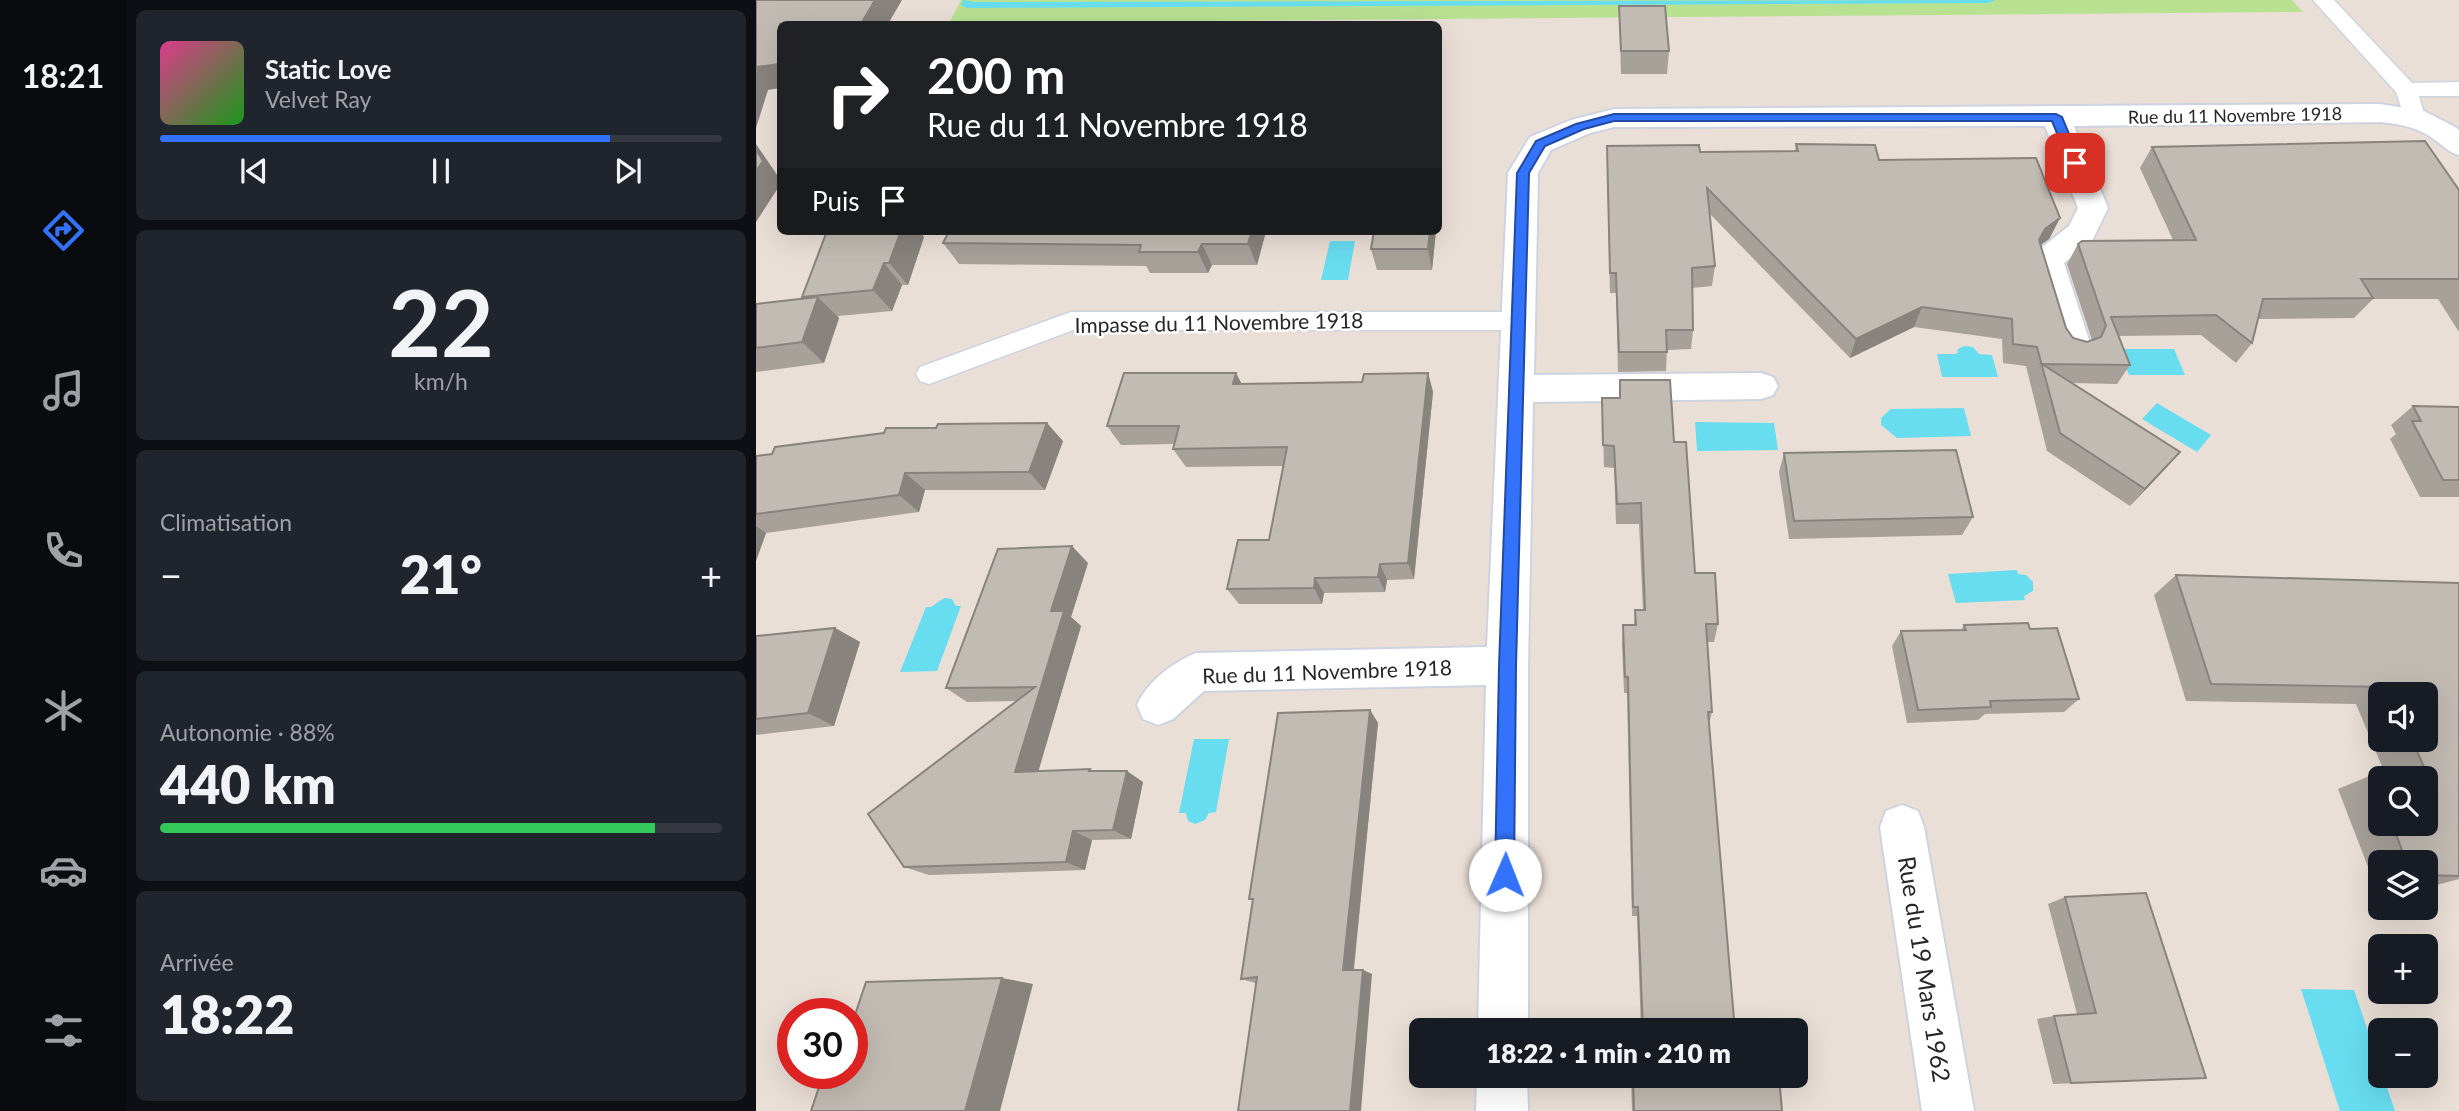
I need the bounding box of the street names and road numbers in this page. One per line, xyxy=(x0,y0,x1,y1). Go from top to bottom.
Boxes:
street label: Rue du 11 Novembre 1918 xyxy=(2128,102,2342,128)
street label: Impasse du 11 Novembre 1918 xyxy=(1074,307,1364,337)
street label: Rue du 11 Novembre 1918 xyxy=(1202,654,1452,688)
street label: Rue du 19 Mars 1962 xyxy=(1893,854,1957,1084)

